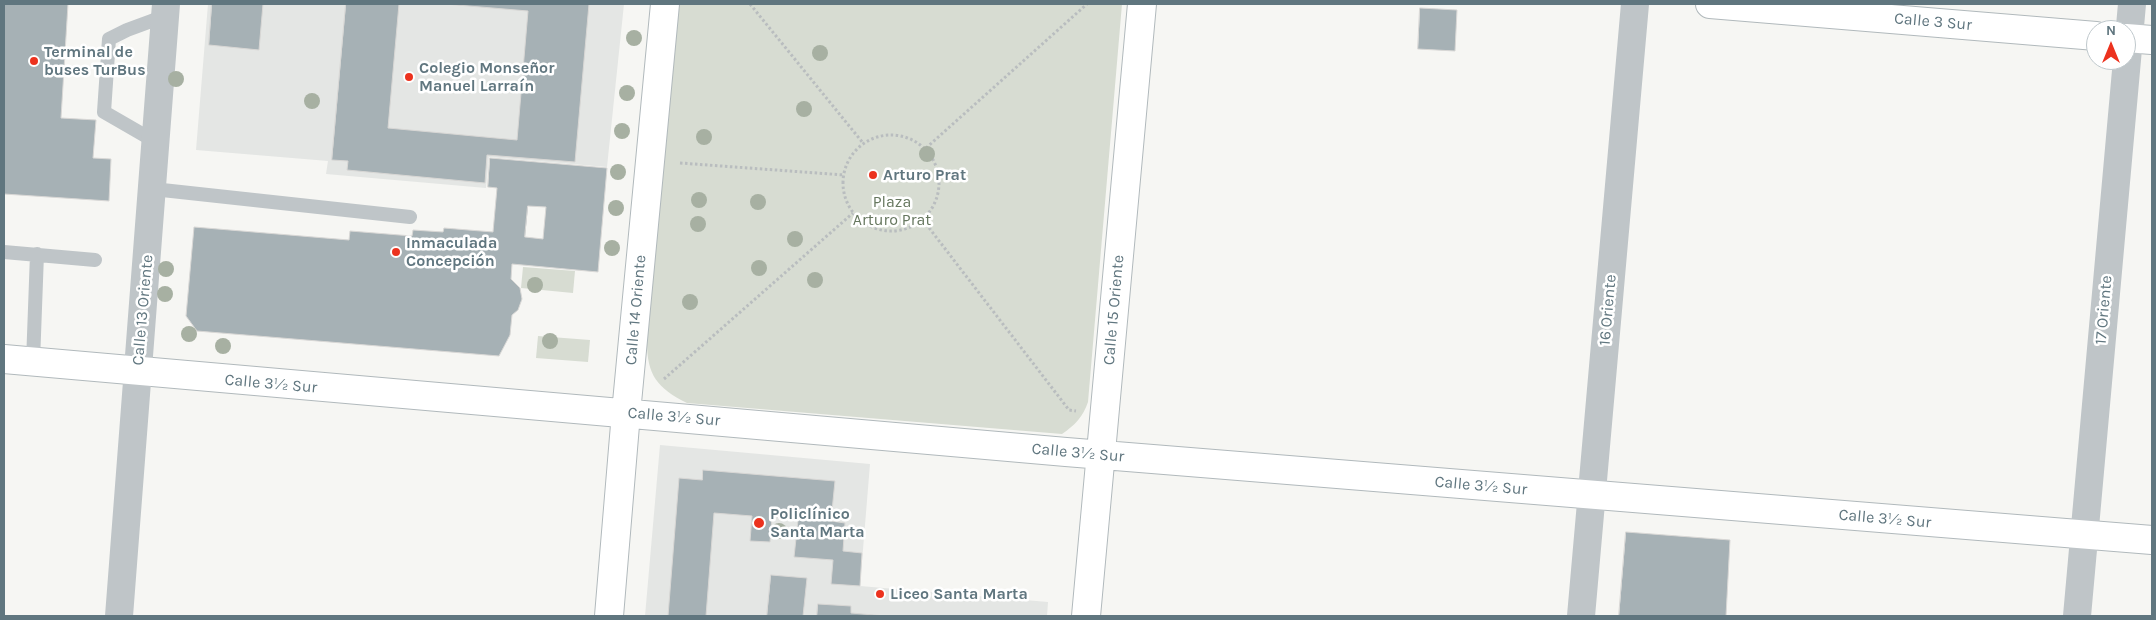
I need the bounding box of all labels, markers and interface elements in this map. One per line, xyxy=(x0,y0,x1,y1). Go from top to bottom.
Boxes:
street label: Calle 3 Sur xyxy=(1893,9,1973,35)
north arrow xyxy=(2086,20,2136,70)
text: N xyxy=(2106,22,2116,39)
place label: Terminal de buses TurBus xyxy=(44,42,146,80)
marker: Terminal de buses TurBus xyxy=(28,55,40,67)
place label: Colegio Monseñor Manuel Larraín xyxy=(419,58,554,96)
marker: Colegio Monseñor Manuel Larraín xyxy=(403,71,415,83)
place label: Arturo Prat xyxy=(883,165,966,185)
marker: Arturo Prat xyxy=(867,169,879,181)
park label: Plaza Arturo Prat xyxy=(853,192,931,230)
place label: Inmaculada Concepción xyxy=(406,233,497,271)
marker: Inmaculada Concepción xyxy=(390,246,402,258)
street label: Calle 13 Oriente xyxy=(129,254,157,366)
street label: Calle 14 Oriente xyxy=(622,254,650,366)
street label: Calle 15 Oriente xyxy=(1100,254,1128,366)
street label: 16 Oriente xyxy=(1595,274,1621,346)
street label: 17 Oriente xyxy=(2091,275,2117,345)
street label: Calle 3½ Sur xyxy=(224,370,318,398)
street label: Calle 3½ Sur xyxy=(627,403,721,431)
street label: Calle 3½ Sur xyxy=(1031,439,1125,467)
street label: Calle 3½ Sur xyxy=(1434,472,1528,500)
place label: Policlínico Santa Marta xyxy=(770,504,865,542)
street label: Calle 3½ Sur xyxy=(1838,505,1932,533)
marker: Policlínico Santa Marta xyxy=(752,516,766,530)
place label: Liceo Santa Marta xyxy=(890,584,1028,604)
marker: Liceo Santa Marta xyxy=(874,588,886,600)

